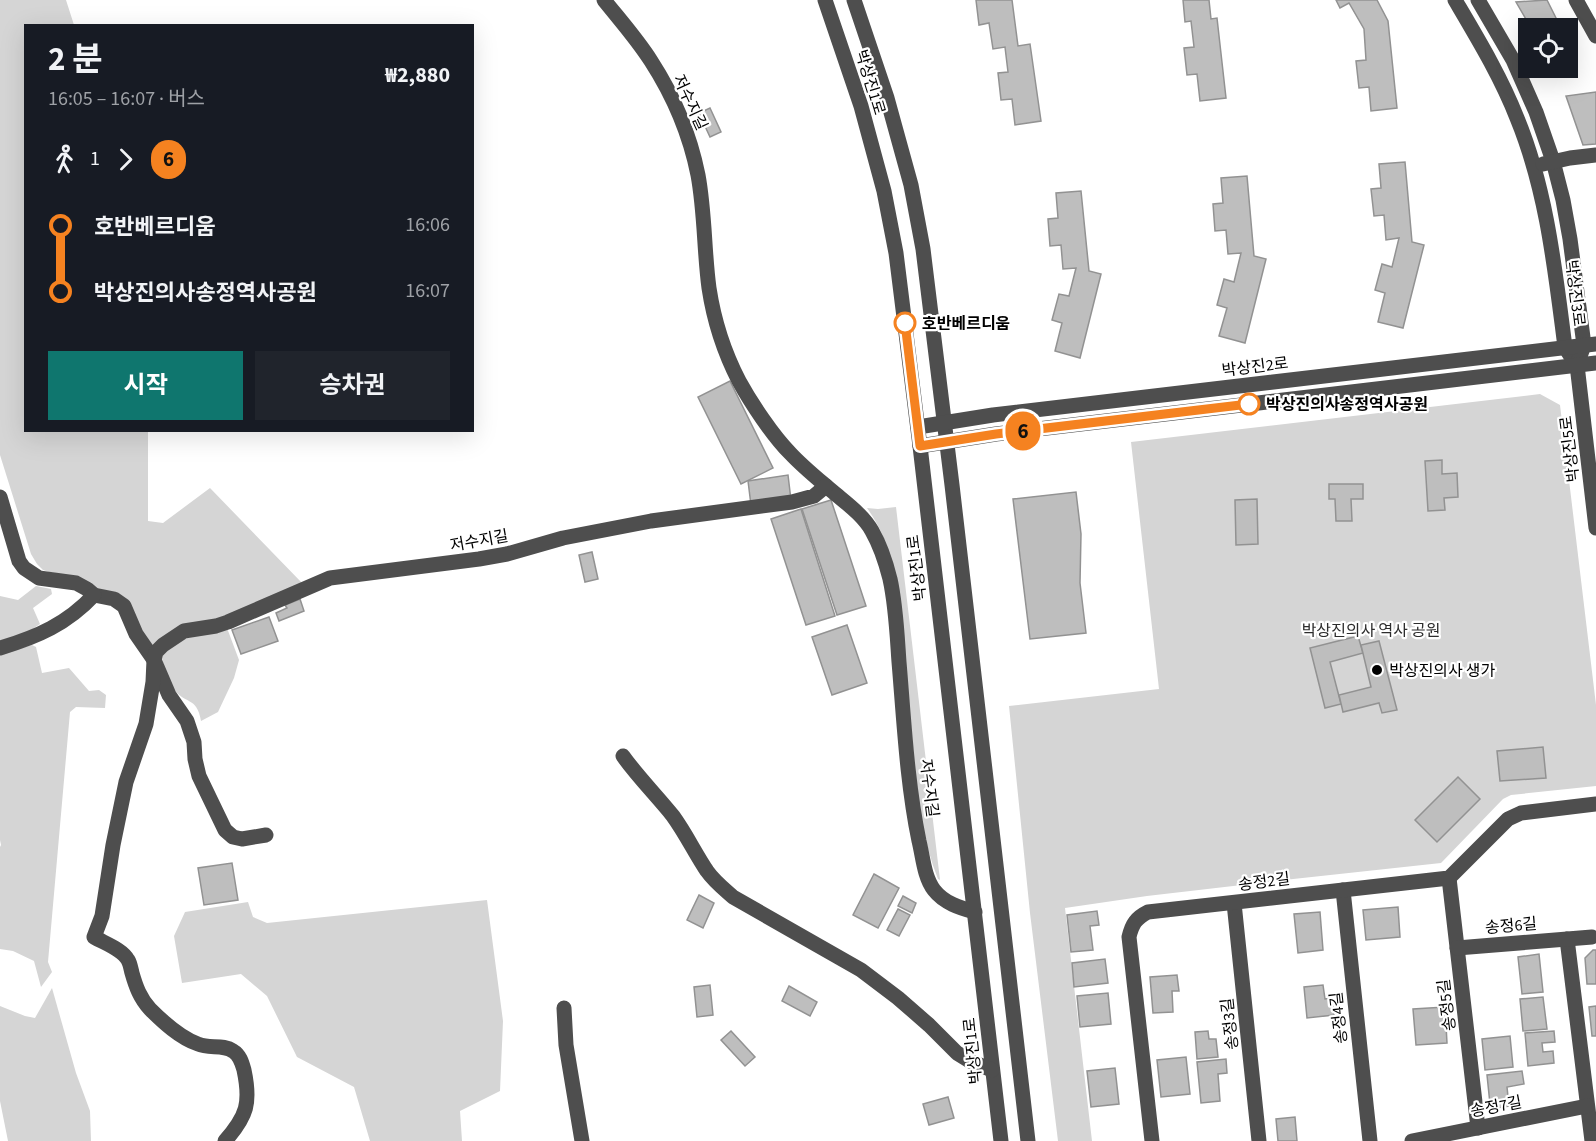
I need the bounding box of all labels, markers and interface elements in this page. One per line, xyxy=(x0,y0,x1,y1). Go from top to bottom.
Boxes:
map controls xyxy=(1518,18,1578,78)
button: locate xyxy=(1518,18,1578,78)
text: 2 분 xyxy=(48,36,102,83)
street label: 박상진1로 xyxy=(850,47,890,118)
text: ₩2,880 xyxy=(385,59,450,91)
street label: 저수지길 xyxy=(668,71,713,134)
text: 16:05 – 16:07 · 버스 xyxy=(48,85,205,113)
icon: walk xyxy=(48,143,81,176)
icon: forward xyxy=(109,143,142,176)
text: 6 xyxy=(163,144,174,174)
text: 1 xyxy=(90,145,100,173)
text: 호반베르디움 xyxy=(94,211,215,243)
text: 16:06 xyxy=(405,211,450,239)
street label: 박상진3로 xyxy=(1560,259,1590,328)
text: 박상진의사송정역사공원 xyxy=(94,277,317,309)
text: 16:07 xyxy=(405,277,450,305)
marker: 호반베르디움 xyxy=(894,312,916,334)
place label: 호반베르디움 xyxy=(922,313,1010,335)
button: 시작 xyxy=(48,351,243,420)
button: 승차권 xyxy=(255,351,450,420)
street label: 박상진2로 xyxy=(1221,352,1290,382)
marker: 박상진의사송정역사공원 xyxy=(1238,393,1260,415)
place label: 박상진의사송정역사공원 xyxy=(1266,394,1428,416)
line badge: 6 xyxy=(1004,412,1042,450)
street label: 박상진5로 xyxy=(1555,414,1585,483)
text: 6 xyxy=(1017,416,1029,446)
street label: 저수지길 xyxy=(448,525,510,557)
street label: 박상진1로 xyxy=(902,533,932,602)
park label: 박상진의사 역사 공원 xyxy=(1302,620,1440,642)
place label: 박상진의사 생가 xyxy=(1389,660,1496,682)
marker: 박상진의사 생가 xyxy=(1370,663,1384,677)
street label: 저수지길 xyxy=(915,758,944,819)
street label: 송정2길 xyxy=(1237,868,1291,896)
street label: 송정6길 xyxy=(1484,913,1538,939)
street label: 송정5길 xyxy=(1433,978,1461,1032)
street label: 송정4길 xyxy=(1325,991,1353,1045)
street label: 송정3길 xyxy=(1216,997,1244,1051)
street label: 박상진1로 xyxy=(959,1016,987,1085)
street label: 송정7길 xyxy=(1469,1091,1524,1123)

